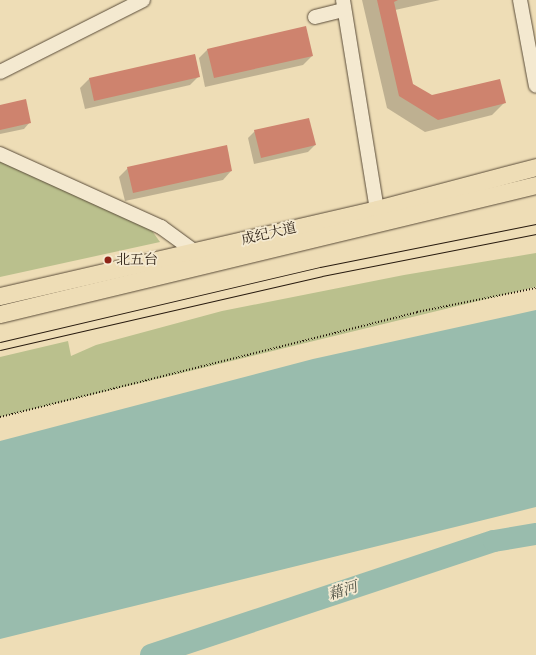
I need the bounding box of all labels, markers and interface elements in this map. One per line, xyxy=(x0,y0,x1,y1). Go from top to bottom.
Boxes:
street label: 成纪大道 xyxy=(240,220,298,248)
place label: 北五台 xyxy=(116,252,158,268)
marker: 北五台 xyxy=(103,255,113,265)
water label: 藉河 xyxy=(326,578,360,604)

